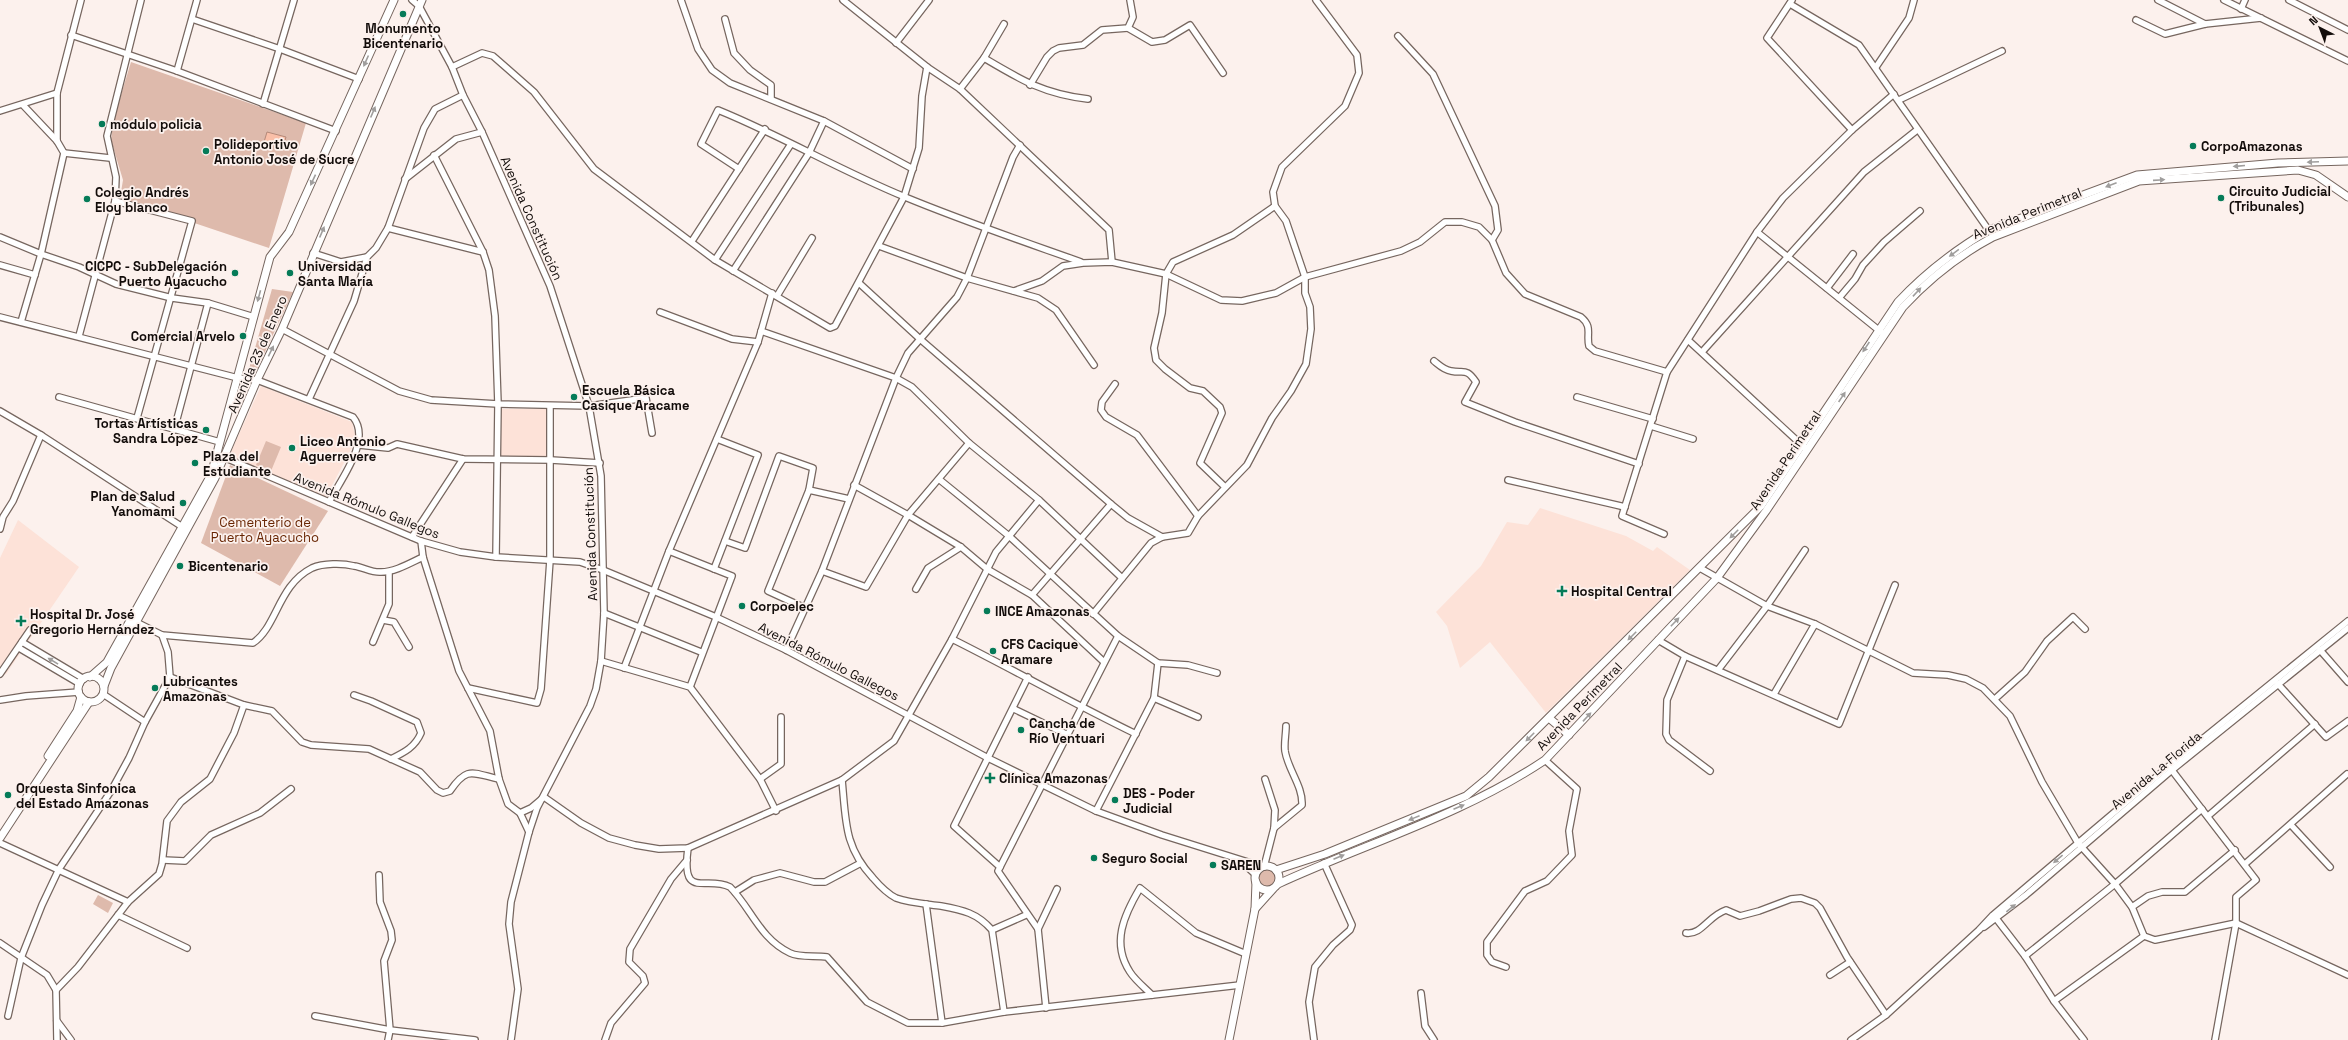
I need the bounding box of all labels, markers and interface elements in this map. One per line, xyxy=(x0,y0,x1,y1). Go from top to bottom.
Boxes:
north arrow xyxy=(2300,8,2340,48)
marker: Monumento Bicentenario xyxy=(398,9,408,19)
text: N xyxy=(2306,13,2321,28)
place label: Monumento Bicentenario xyxy=(363,20,443,52)
one-way arrow xyxy=(363,56,369,68)
one-way arrow xyxy=(371,106,377,118)
place label: módulo policia xyxy=(110,116,202,133)
marker: módulo policia xyxy=(97,119,107,129)
place label: Polideportivo Antonio José de Sucre xyxy=(214,136,354,168)
place label: CorpoAmazonas xyxy=(2201,138,2303,155)
marker: CorpoAmazonas xyxy=(2188,141,2198,151)
marker: Polideportivo Antonio José de Sucre xyxy=(201,146,211,156)
street label: Avenida Constitución xyxy=(497,154,567,283)
one-way arrow xyxy=(2306,159,2319,165)
one-way arrow xyxy=(2233,163,2245,170)
one-way arrow xyxy=(310,174,316,186)
one-way arrow xyxy=(2153,177,2165,184)
one-way arrow xyxy=(2104,182,2116,188)
place label: Circuito Judicial (Tribunales) xyxy=(2229,183,2331,215)
place label: Colegio Andrés Eloy blanco xyxy=(95,184,189,216)
street label: Avenida Perimetral xyxy=(1970,184,2084,243)
marker: Circuito Judicial (Tribunales) xyxy=(2216,193,2226,203)
marker: Colegio Andrés Eloy blanco xyxy=(82,194,92,204)
one-way arrow xyxy=(320,225,326,237)
one-way arrow xyxy=(1949,249,1959,257)
place label: CICPC - SubDelegación Puerto Ayacucho xyxy=(85,258,227,290)
place label: Universidad Santa María xyxy=(298,258,374,290)
marker: CICPC - SubDelegación Puerto Ayacucho xyxy=(230,268,240,278)
marker: Universidad Santa María xyxy=(285,268,295,278)
one-way arrow xyxy=(1913,287,1922,297)
one-way arrow xyxy=(256,291,262,303)
street label: Avenida 23 de Enero xyxy=(224,293,291,416)
place label: Comercial Arvelo xyxy=(131,328,235,345)
marker: Comercial Arvelo xyxy=(238,331,248,341)
one-way arrow xyxy=(1862,342,1870,352)
one-way arrow xyxy=(268,345,274,357)
place label: Escuela Básica Casique Aracame xyxy=(582,382,689,414)
marker: Escuela Básica Casique Aracame xyxy=(569,392,579,402)
one-way arrow xyxy=(1838,392,1846,402)
street label: Avenida Perimetral xyxy=(1746,407,1825,513)
place label: Tortas Artísticas Sandra López xyxy=(94,415,198,447)
marker: Tortas Artísticas Sandra López xyxy=(201,425,211,435)
place label: Liceo Antonio Aguerrevere xyxy=(300,433,386,465)
marker: Liceo Antonio Aguerrevere xyxy=(287,443,297,453)
place label: Plaza del Estudiante xyxy=(203,448,271,480)
marker: Plaza del Estudiante xyxy=(190,458,200,468)
street label: Avenida Constitución xyxy=(580,467,601,601)
street label: Avenida Rómulo Gallegos xyxy=(291,468,442,543)
place label: Plan de Salud Yanomami xyxy=(91,488,175,520)
marker: Plan de Salud Yanomami xyxy=(178,498,188,508)
park label: Cementerio de Puerto Ayacucho xyxy=(211,514,319,546)
one-way arrow xyxy=(1729,529,1739,539)
place label: Bicentenario xyxy=(188,558,268,575)
marker: Bicentenario xyxy=(175,561,185,571)
place label: Hospital Central xyxy=(1571,583,1672,600)
marker: Hospital Central xyxy=(1556,585,1568,597)
place label: Corpoelec xyxy=(750,598,814,615)
marker: Corpoelec xyxy=(737,601,747,611)
place label: INCE Amazonas xyxy=(995,603,1090,620)
place label: Hospital Dr. José Gregorio Hernández xyxy=(30,606,155,638)
marker: INCE Amazonas xyxy=(982,606,992,616)
marker: Hospital Dr. José Gregorio Hernández xyxy=(15,615,27,627)
one-way arrow xyxy=(1671,617,1680,627)
street label: Avenida Rómulo Gallegos xyxy=(755,618,902,704)
one-way arrow xyxy=(1627,631,1637,640)
place label: CFS Cacique Aramare xyxy=(1001,636,1078,668)
marker: CFS Cacique Aramare xyxy=(988,646,998,656)
one-way arrow xyxy=(48,657,58,665)
street label: Avenida Perimetral xyxy=(1533,659,1626,754)
place label: Lubricantes Amazonas xyxy=(163,673,238,705)
marker: Lubricantes Amazonas xyxy=(150,683,160,693)
one-way arrow xyxy=(1582,711,1591,722)
place label: Cancha de Río Ventuari xyxy=(1029,715,1105,747)
marker: Cancha de Río Ventuari xyxy=(1016,725,1026,735)
street label: Avenida La Florida xyxy=(2108,727,2205,813)
one-way arrow xyxy=(1525,732,1535,742)
place label: Clínica Amazonas xyxy=(999,770,1108,787)
marker: Clínica Amazonas xyxy=(984,772,996,784)
place label: Orquesta Sinfonica del Estado Amazonas xyxy=(16,780,149,812)
place label: DES - Poder Judicial xyxy=(1123,785,1195,817)
marker: Orquesta Sinfonica del Estado Amazonas xyxy=(3,790,13,800)
marker: DES - Poder Judicial xyxy=(1110,795,1120,805)
one-way arrow xyxy=(1454,804,1465,810)
one-way arrow xyxy=(1408,815,1419,821)
place label: Seguro Social xyxy=(1102,850,1188,867)
marker: Seguro Social xyxy=(1089,853,1099,863)
one-way arrow xyxy=(1334,854,1345,860)
one-way arrow xyxy=(2053,855,2064,864)
place label: SAREN xyxy=(1221,857,1261,874)
marker: SAREN xyxy=(1208,860,1218,870)
one-way arrow xyxy=(2005,903,2016,912)

